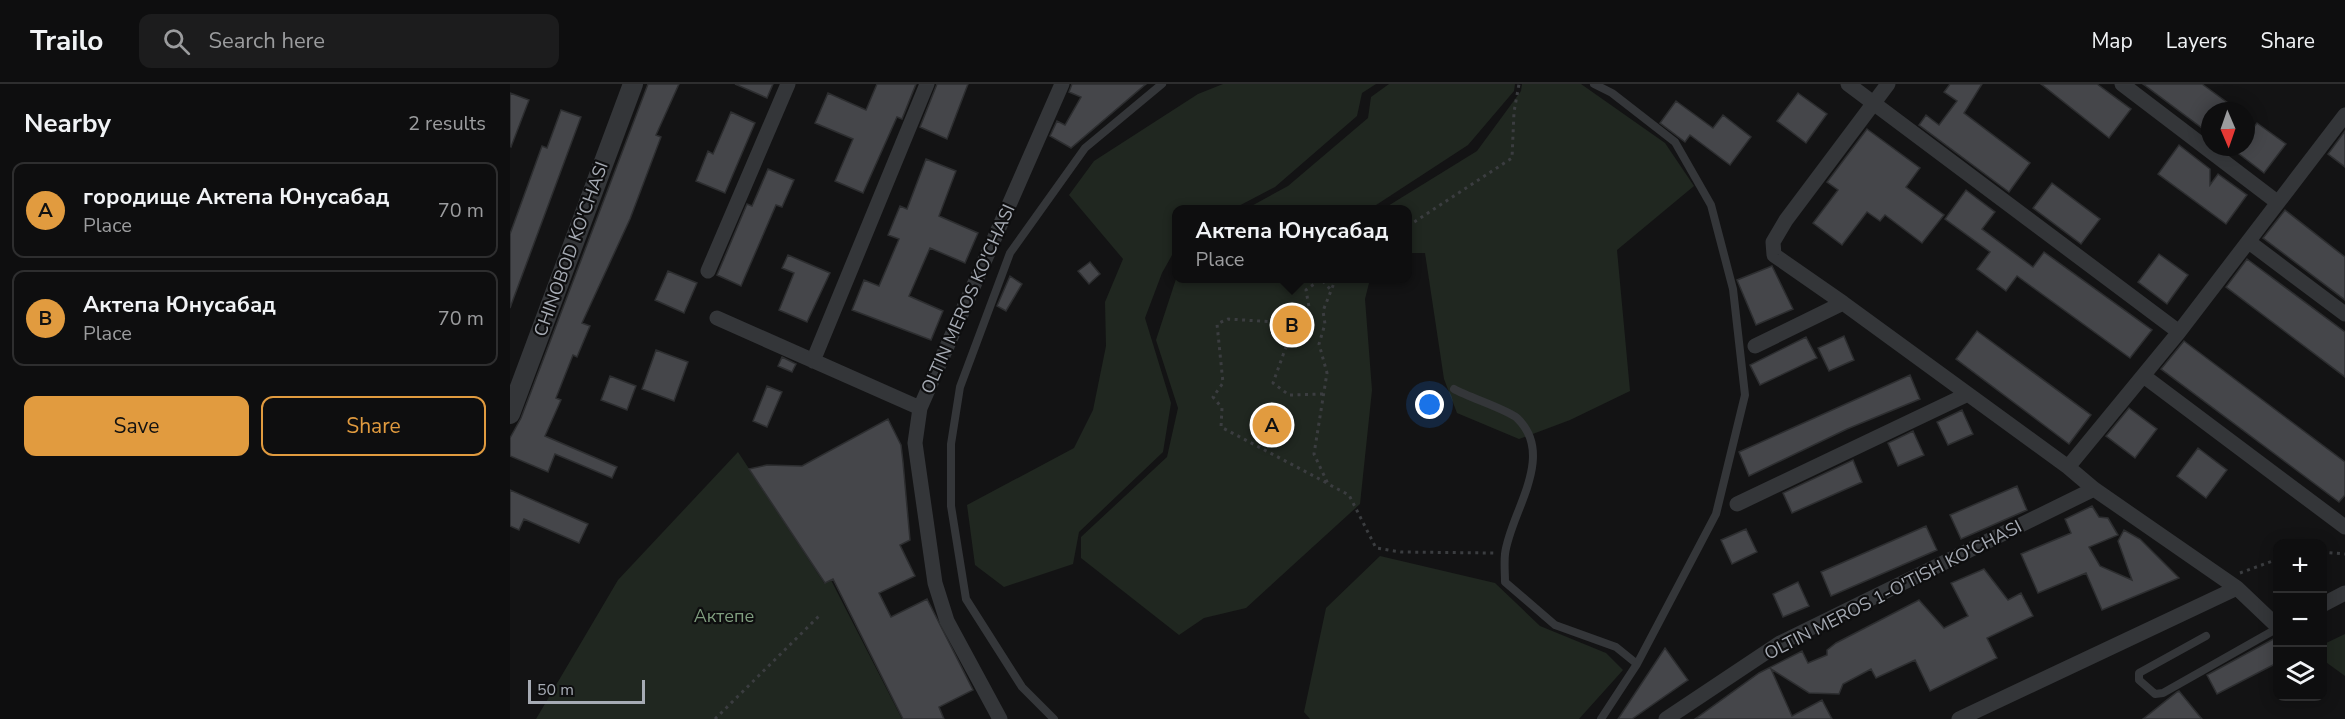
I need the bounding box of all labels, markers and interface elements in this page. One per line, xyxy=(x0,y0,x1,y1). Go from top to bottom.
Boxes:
search box xyxy=(139,14,559,68)
text: Trailo xyxy=(30,22,103,60)
icon: search xyxy=(160,25,193,58)
text: Search here xyxy=(208,26,325,56)
text: Map xyxy=(2091,27,2133,55)
text: Layers xyxy=(2166,27,2227,55)
text: Share xyxy=(2260,27,2315,55)
north arrow xyxy=(2201,102,2255,156)
text: Nearby xyxy=(24,106,111,141)
text: 2 results xyxy=(408,110,486,137)
street label: CHINOBOD KO'CHASI xyxy=(528,158,614,340)
text: городище Актепа Юнусабад xyxy=(83,182,389,212)
text: A xyxy=(38,197,53,224)
text: 70 m xyxy=(438,197,484,224)
street label: OLTIN MEROS KO'CHASI xyxy=(915,200,1021,398)
popup xyxy=(1172,205,1412,283)
text: Place xyxy=(83,212,132,239)
text: Актепа Юнусабад xyxy=(1196,216,1388,246)
text: Place xyxy=(1196,246,1244,273)
text: Актепа Юнусабад xyxy=(83,290,276,320)
pin: B xyxy=(1272,302,1312,348)
text: B xyxy=(39,305,52,332)
text: 70 m xyxy=(438,305,484,332)
text: Place xyxy=(83,320,132,347)
your location xyxy=(1415,390,1444,419)
button: Save xyxy=(24,396,249,456)
button: Share xyxy=(261,396,486,456)
pin: A xyxy=(1252,402,1292,448)
street label: OLTIN MEROS 1-O'TISH KO'CHASI xyxy=(1760,514,2026,666)
map controls xyxy=(2273,539,2327,701)
button: + xyxy=(2273,539,2327,593)
button: − xyxy=(2273,593,2327,647)
park label: Актепе xyxy=(694,604,754,628)
button: layers xyxy=(2273,647,2327,701)
scale bar xyxy=(528,677,645,704)
text: 50 m xyxy=(537,679,574,701)

